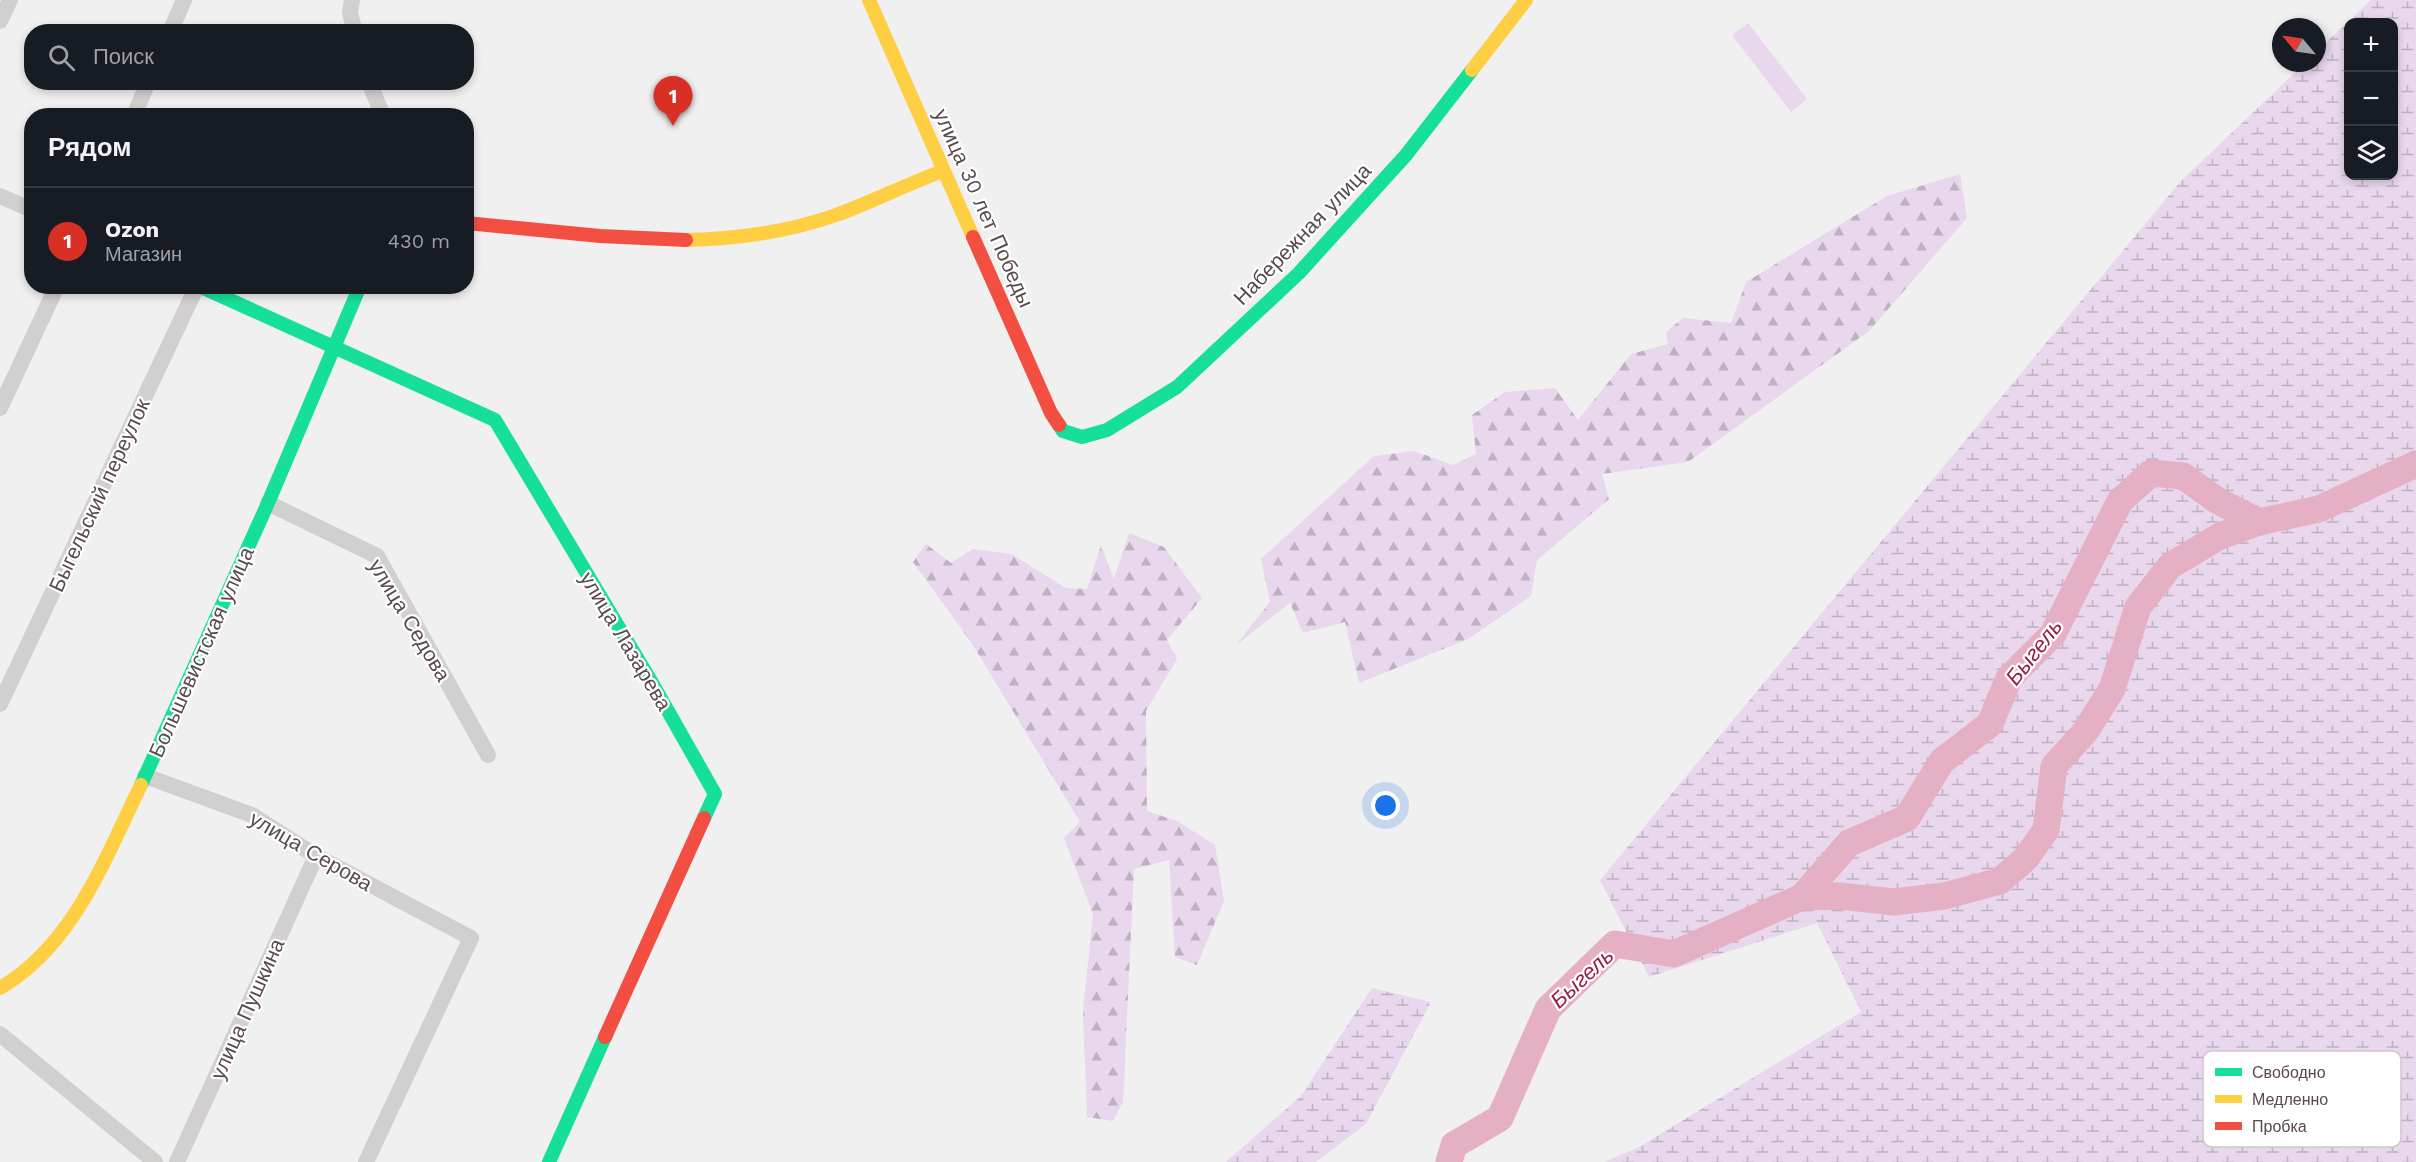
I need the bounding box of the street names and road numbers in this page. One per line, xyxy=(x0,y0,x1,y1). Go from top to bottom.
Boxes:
street label: улица 30 лет Победы xyxy=(929,105,1039,311)
street label: Набережная улица xyxy=(1228,158,1376,310)
street label: Быгельский переулок xyxy=(43,394,155,596)
street label: Большевистская улица xyxy=(143,543,259,761)
street label: улица Седова xyxy=(364,554,456,686)
street label: улица Лазарева xyxy=(575,567,677,715)
street label: улица Серова xyxy=(245,806,377,896)
street label: улица Пушкина xyxy=(205,934,289,1083)

